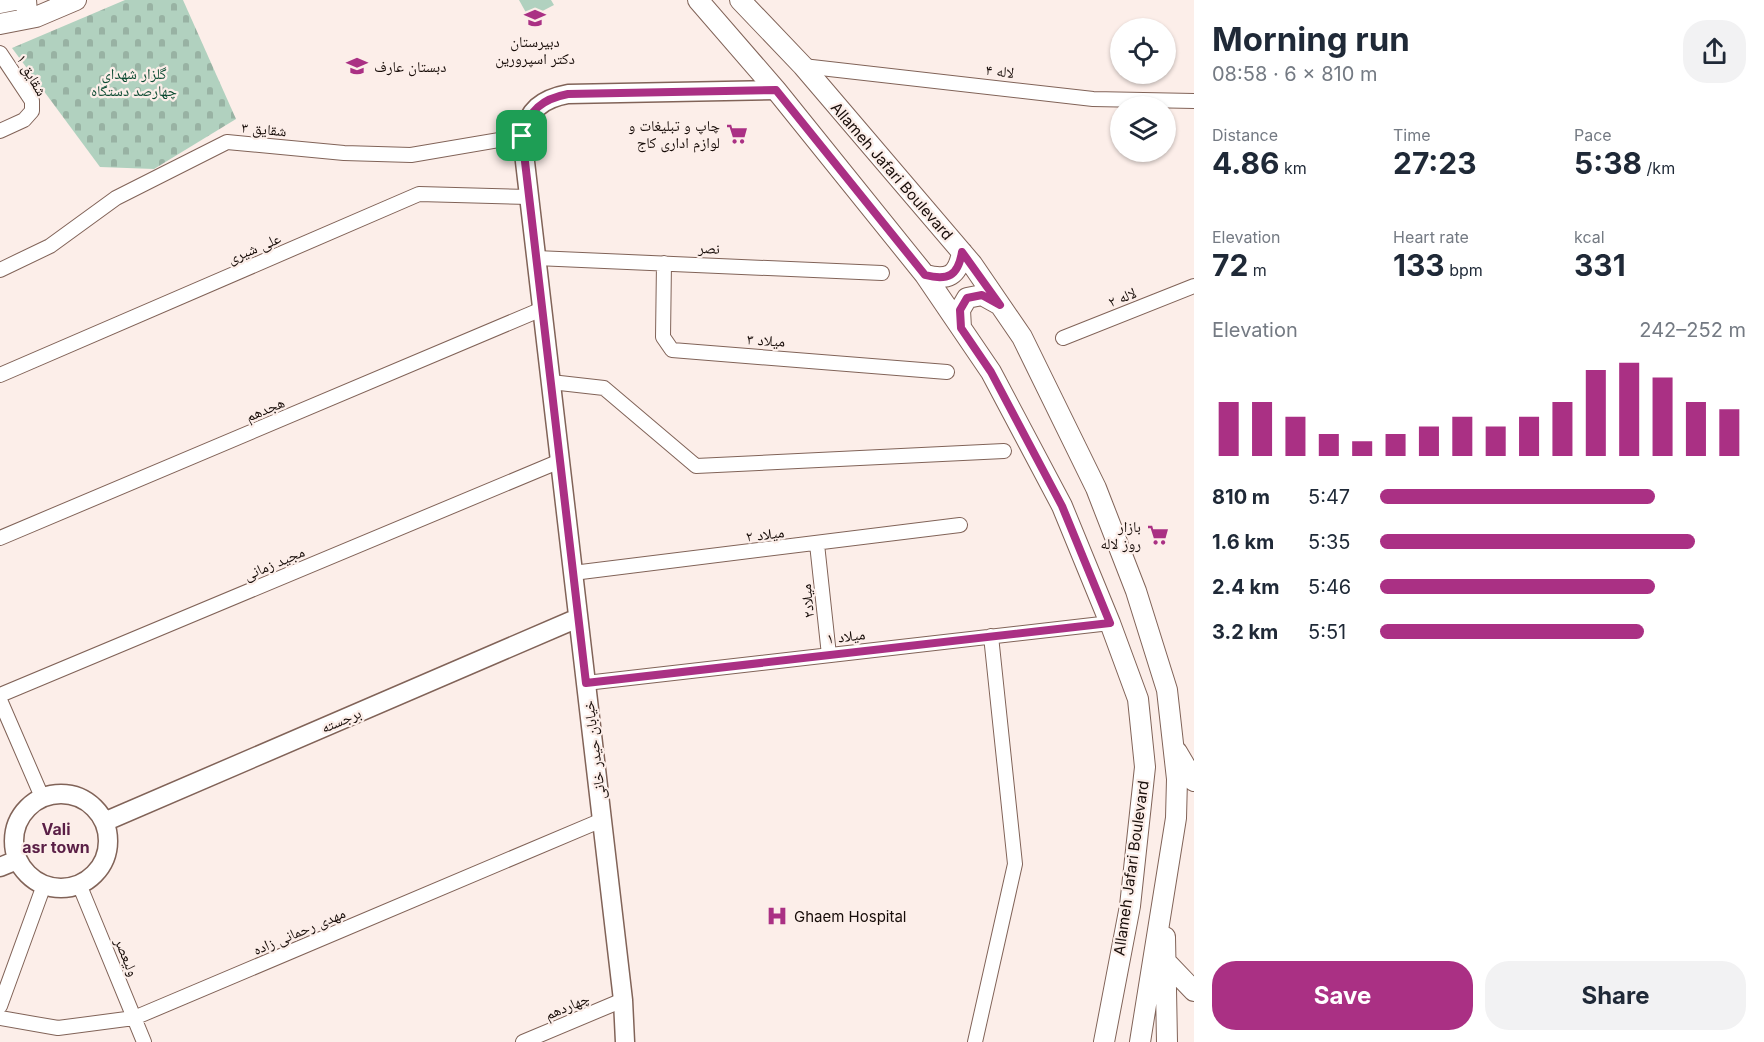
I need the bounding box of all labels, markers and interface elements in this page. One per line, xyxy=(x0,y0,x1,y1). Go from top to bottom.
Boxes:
school or university icon: دبیرستان دکتر اسپرورین xyxy=(523,6,547,30)
map controls xyxy=(1110,18,1176,162)
button: locate xyxy=(1110,18,1176,84)
text: Morning run xyxy=(1212,19,1410,59)
button: share xyxy=(1683,20,1746,83)
place label: دبیرستان دکتر اسپرورین xyxy=(495,32,575,69)
street label: شقایق ۱ xyxy=(12,51,52,100)
school or university icon: دبستان عارف xyxy=(345,54,369,78)
place label: دبستان عارف xyxy=(374,57,446,77)
street label: لاله ۴ xyxy=(985,60,1015,82)
text: 08:58 · 6 × 810 m xyxy=(1212,62,1377,86)
park label: گلزار شهدای چهارصد دستگاه xyxy=(91,64,178,100)
button: layers xyxy=(1110,96,1176,162)
street label: Allameh Jafari Boulevard xyxy=(827,98,957,244)
pin xyxy=(496,110,547,161)
place label: چاپ و تبلیغات و لوازم اداری کاج xyxy=(628,116,720,153)
street label: شقایق ۳ xyxy=(241,118,287,141)
icon: arrive xyxy=(505,119,538,152)
supermarket icon: چاپ و تبلیغات و لوازم اداری کاج xyxy=(725,122,749,146)
text: Distance xyxy=(1212,125,1278,145)
text: Time xyxy=(1393,125,1431,145)
text: Pace xyxy=(1574,125,1612,145)
text: 4.86 xyxy=(1212,145,1279,181)
text: 27:23 xyxy=(1393,145,1477,181)
text: 5:38 xyxy=(1574,145,1642,181)
text: km xyxy=(1279,158,1307,178)
text: /km xyxy=(1642,158,1675,178)
text: Elevation xyxy=(1212,227,1281,247)
text: Heart rate xyxy=(1393,227,1469,247)
text: kcal xyxy=(1574,227,1605,247)
street label: علی شیری xyxy=(224,228,284,269)
street label: نصر xyxy=(697,238,720,258)
text: 72 xyxy=(1212,247,1248,283)
text: 133 xyxy=(1393,247,1445,283)
text: 331 xyxy=(1574,247,1626,283)
text: m xyxy=(1248,260,1267,280)
text: bpm xyxy=(1445,260,1483,280)
street label: لاله ۲ xyxy=(1105,283,1139,311)
text: Elevation xyxy=(1212,318,1298,342)
text: 242–252 m xyxy=(1639,318,1746,342)
street label: میلاد ۳ xyxy=(746,329,786,351)
street label: هجدهم xyxy=(243,392,288,427)
text: 810 m xyxy=(1212,485,1270,509)
text: 5:47 xyxy=(1308,485,1350,509)
place label: بازار روز لاله xyxy=(1100,517,1141,553)
street label: میلاد ۲ xyxy=(745,522,785,546)
supermarket icon: بازار روز لاله xyxy=(1146,523,1170,547)
text: 1.6 km xyxy=(1212,530,1274,554)
text: 5:35 xyxy=(1308,530,1350,554)
street label: مجید زمانی xyxy=(241,542,308,585)
text: 2.4 km xyxy=(1212,575,1279,599)
text: 5:46 xyxy=(1308,575,1351,599)
street label: میلاد۲ xyxy=(796,583,818,619)
text: 3.2 km xyxy=(1212,620,1278,644)
text: 5:51 xyxy=(1308,620,1346,644)
street label: میلاد ۱ xyxy=(826,624,866,648)
street label: خیابان حیدر خانی xyxy=(578,699,610,801)
street label: برجسته xyxy=(318,703,364,737)
street label: Allameh Jafari Boulevard xyxy=(1109,779,1153,957)
district label: Vali asr town xyxy=(22,819,90,857)
street label: مهدی رحمانی زاده xyxy=(250,903,349,960)
hospital icon: Ghaem Hospital xyxy=(765,904,789,928)
place label: Ghaem Hospital xyxy=(794,907,907,926)
street label: ولیعصر xyxy=(110,934,143,979)
button: Save xyxy=(1212,961,1473,1030)
button: Share xyxy=(1485,961,1746,1030)
street label: چهاردهم xyxy=(542,988,593,1025)

